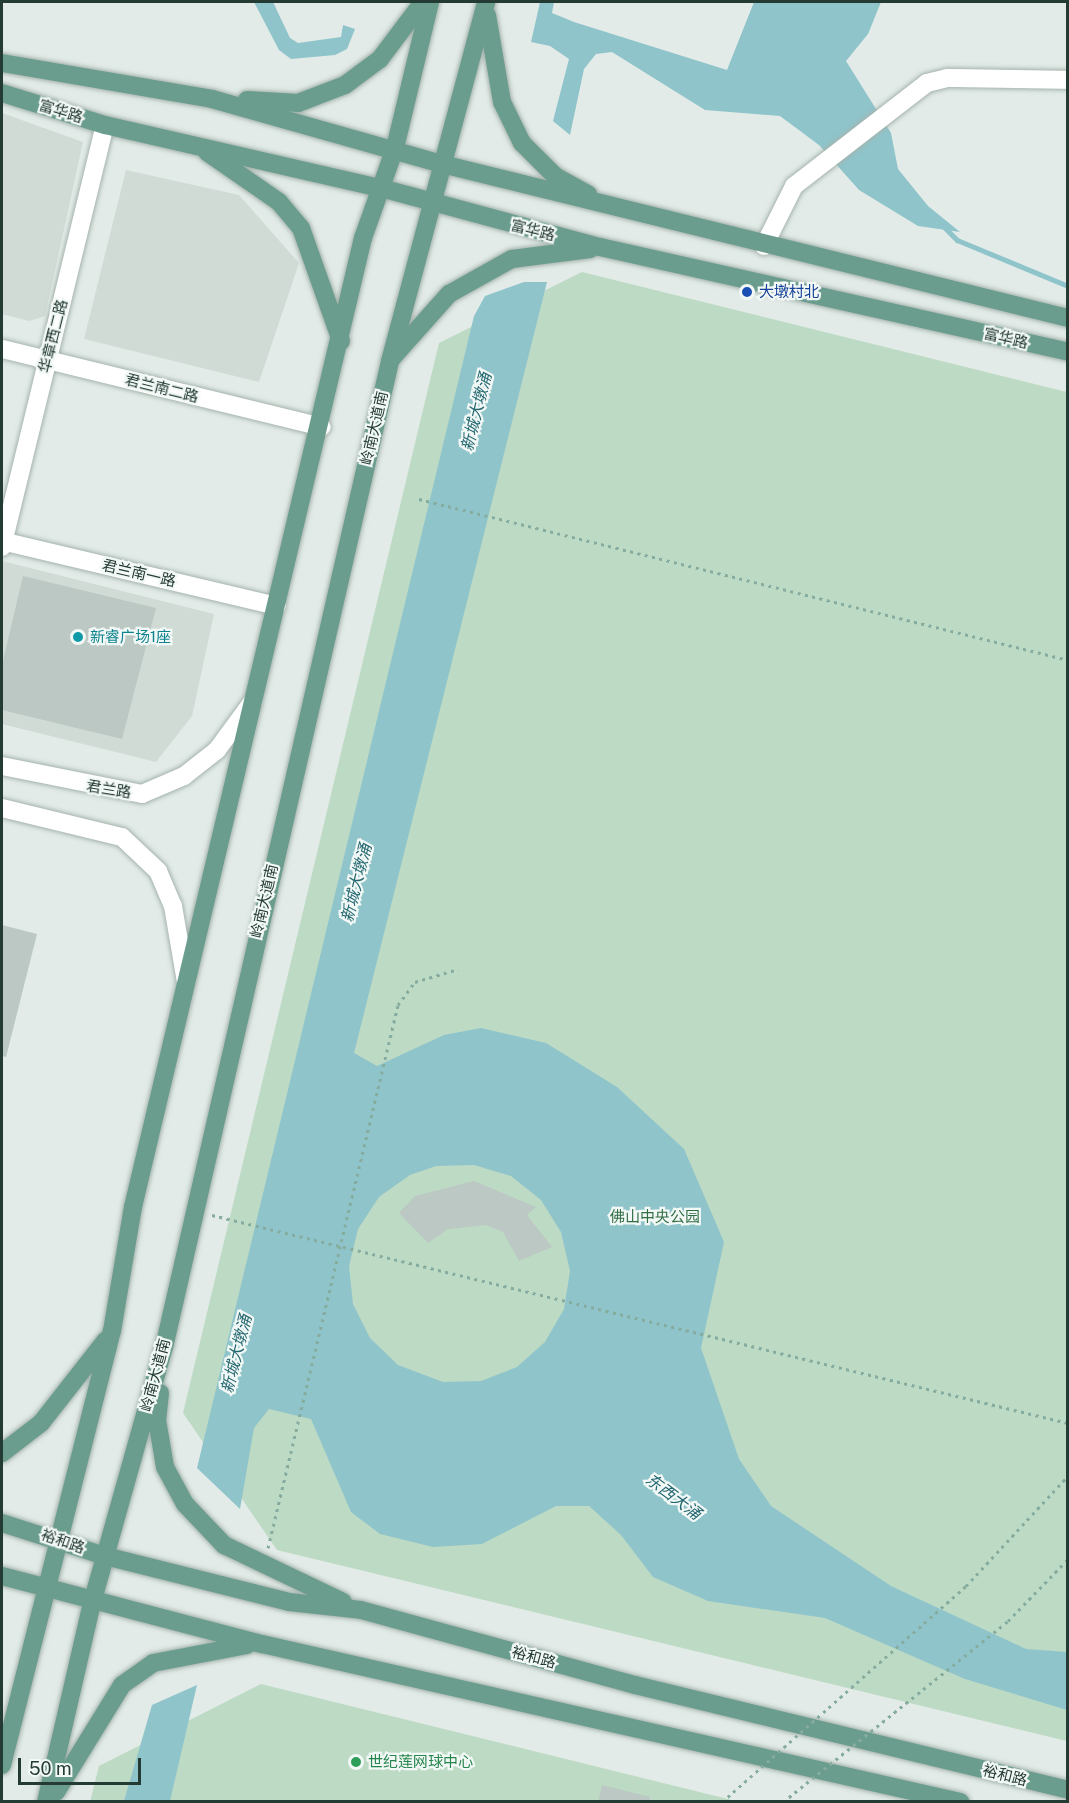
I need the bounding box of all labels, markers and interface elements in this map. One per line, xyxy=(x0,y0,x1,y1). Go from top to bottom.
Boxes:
street label: 富华路 xyxy=(37,96,85,126)
street label: 富华路 xyxy=(509,216,557,244)
place label: 大墩村北 xyxy=(759,283,819,301)
marker: 大墩村北 xyxy=(740,285,754,299)
street label: 华章西二路 xyxy=(35,297,71,375)
street label: 富华路 xyxy=(982,324,1030,352)
street label: 君兰南二路 xyxy=(123,370,201,406)
water label: 新城大墩涌 xyxy=(458,371,496,453)
street label: 岭南大道南 xyxy=(357,389,391,467)
street label: 君兰南一路 xyxy=(100,556,178,590)
place label: 新睿广场1座 xyxy=(90,628,171,646)
marker: 新睿广场1座 xyxy=(71,630,85,644)
street label: 君兰路 xyxy=(85,777,133,801)
water label: 新城大墩涌 xyxy=(338,842,376,924)
street label: 岭南大道南 xyxy=(247,862,281,940)
park label: 佛山中央公园 xyxy=(610,1208,700,1226)
water label: 新城大墩涌 xyxy=(218,1313,256,1395)
street label: 岭南大道南 xyxy=(137,1336,173,1414)
water label: 东西大涌 xyxy=(642,1470,704,1524)
street label: 裕和路 xyxy=(39,1525,87,1557)
street label: 裕和路 xyxy=(510,1642,558,1672)
scale bar xyxy=(21,1746,144,1784)
place label: 世纪莲网球中心 xyxy=(368,1753,473,1771)
marker: 世纪莲网球中心 xyxy=(349,1755,363,1769)
text: 50 m xyxy=(29,1758,72,1779)
street label: 裕和路 xyxy=(981,1761,1029,1789)

